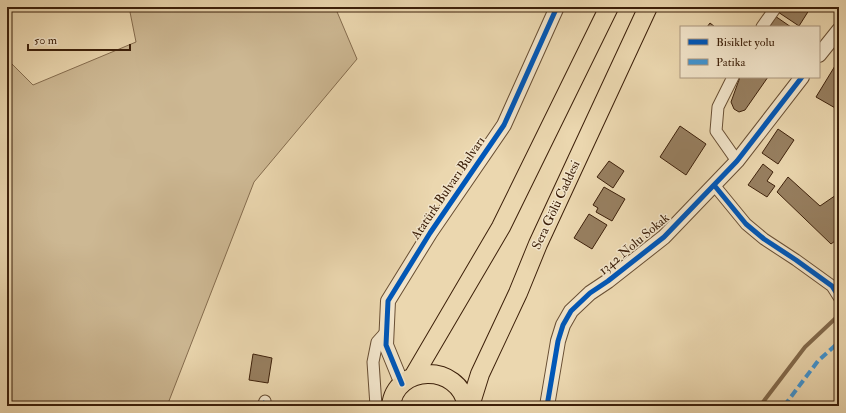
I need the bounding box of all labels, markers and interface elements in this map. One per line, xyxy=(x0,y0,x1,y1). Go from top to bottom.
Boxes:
scale bar xyxy=(28,26,130,52)
legend xyxy=(680,26,820,78)
text: 50 m xyxy=(34,33,58,48)
text: Bisiklet yolu xyxy=(716,35,775,50)
text: Patika xyxy=(716,55,746,70)
street label: Atatürk Bulvarı Bulvarı xyxy=(407,133,489,243)
street label: Sera Gölü Caddesi xyxy=(528,157,584,252)
street label: 1342 Nolu Sokak xyxy=(595,209,673,278)

